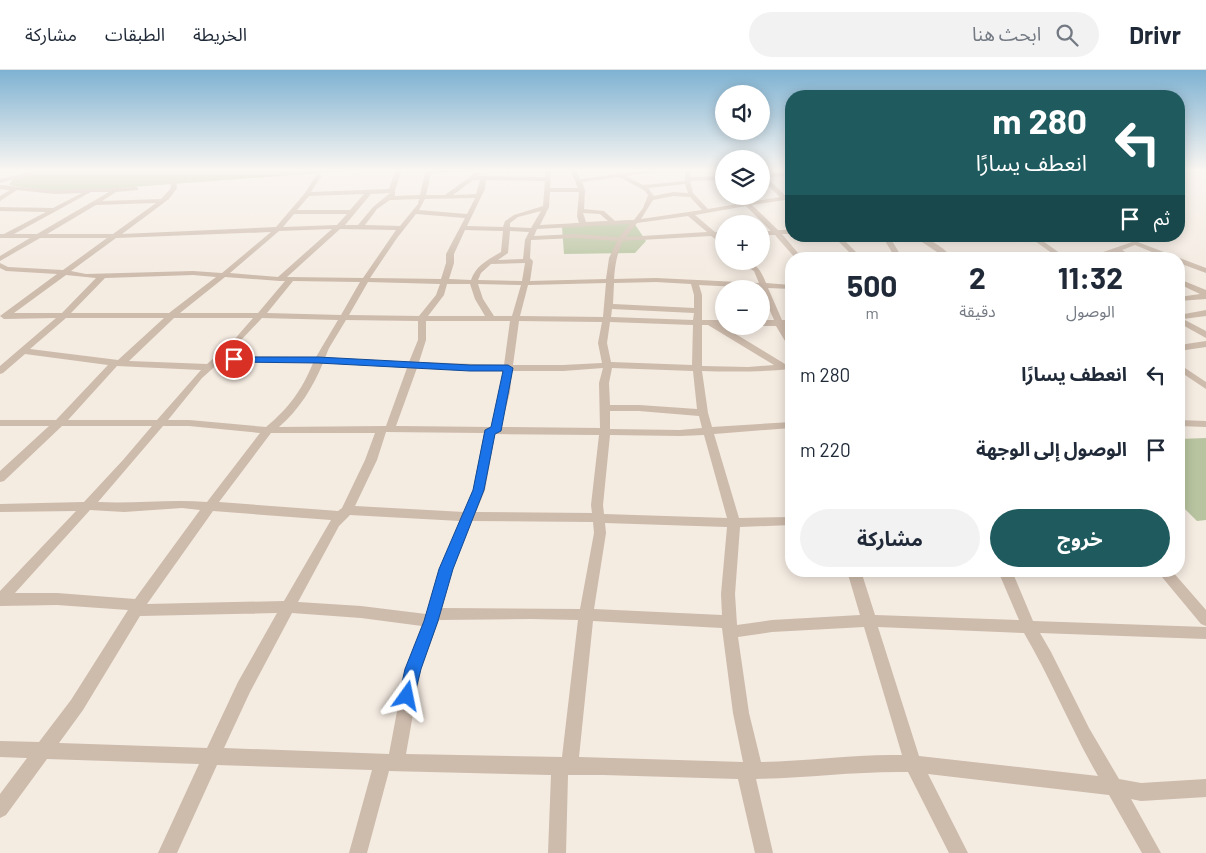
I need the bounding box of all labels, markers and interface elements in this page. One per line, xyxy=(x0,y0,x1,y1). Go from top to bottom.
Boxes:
search box xyxy=(749,12,1099,57)
text: Drivr xyxy=(1129,20,1181,49)
icon: search xyxy=(1053,21,1081,49)
text: ابحث هنا xyxy=(972,22,1041,45)
text: مشاركة xyxy=(25,23,77,45)
text: الطبقات xyxy=(105,23,165,45)
text: الخريطة xyxy=(193,23,247,45)
map controls xyxy=(715,85,770,335)
button: sound xyxy=(715,85,770,140)
text: 280 m xyxy=(992,99,1087,141)
icon: left xyxy=(1105,110,1170,175)
text: انعطف يسارًا xyxy=(976,149,1087,175)
button: layers xyxy=(715,150,770,205)
icon: arrive xyxy=(1116,205,1144,233)
text: ثم xyxy=(1154,206,1170,229)
button: + xyxy=(715,215,770,270)
text: 2 xyxy=(969,259,986,295)
text: 11:32 xyxy=(1058,259,1123,295)
text: 500 xyxy=(847,267,897,303)
button: − xyxy=(715,280,770,335)
text: دقيقة xyxy=(959,301,996,320)
text: الوصول xyxy=(1066,301,1115,320)
text: m xyxy=(866,303,879,322)
pin xyxy=(213,338,255,380)
icon: arrive xyxy=(220,345,248,373)
icon: left xyxy=(1142,361,1170,389)
text: انعطف يسارًا xyxy=(1021,362,1127,385)
text: 280 m xyxy=(800,363,850,386)
icon: arrive xyxy=(1142,436,1170,464)
text: الوصول إلى الوجهة xyxy=(976,437,1127,460)
text: 220 m xyxy=(800,438,851,461)
button: مشاركة xyxy=(800,509,980,567)
button: خروج xyxy=(990,509,1170,567)
position arrow xyxy=(380,669,432,721)

